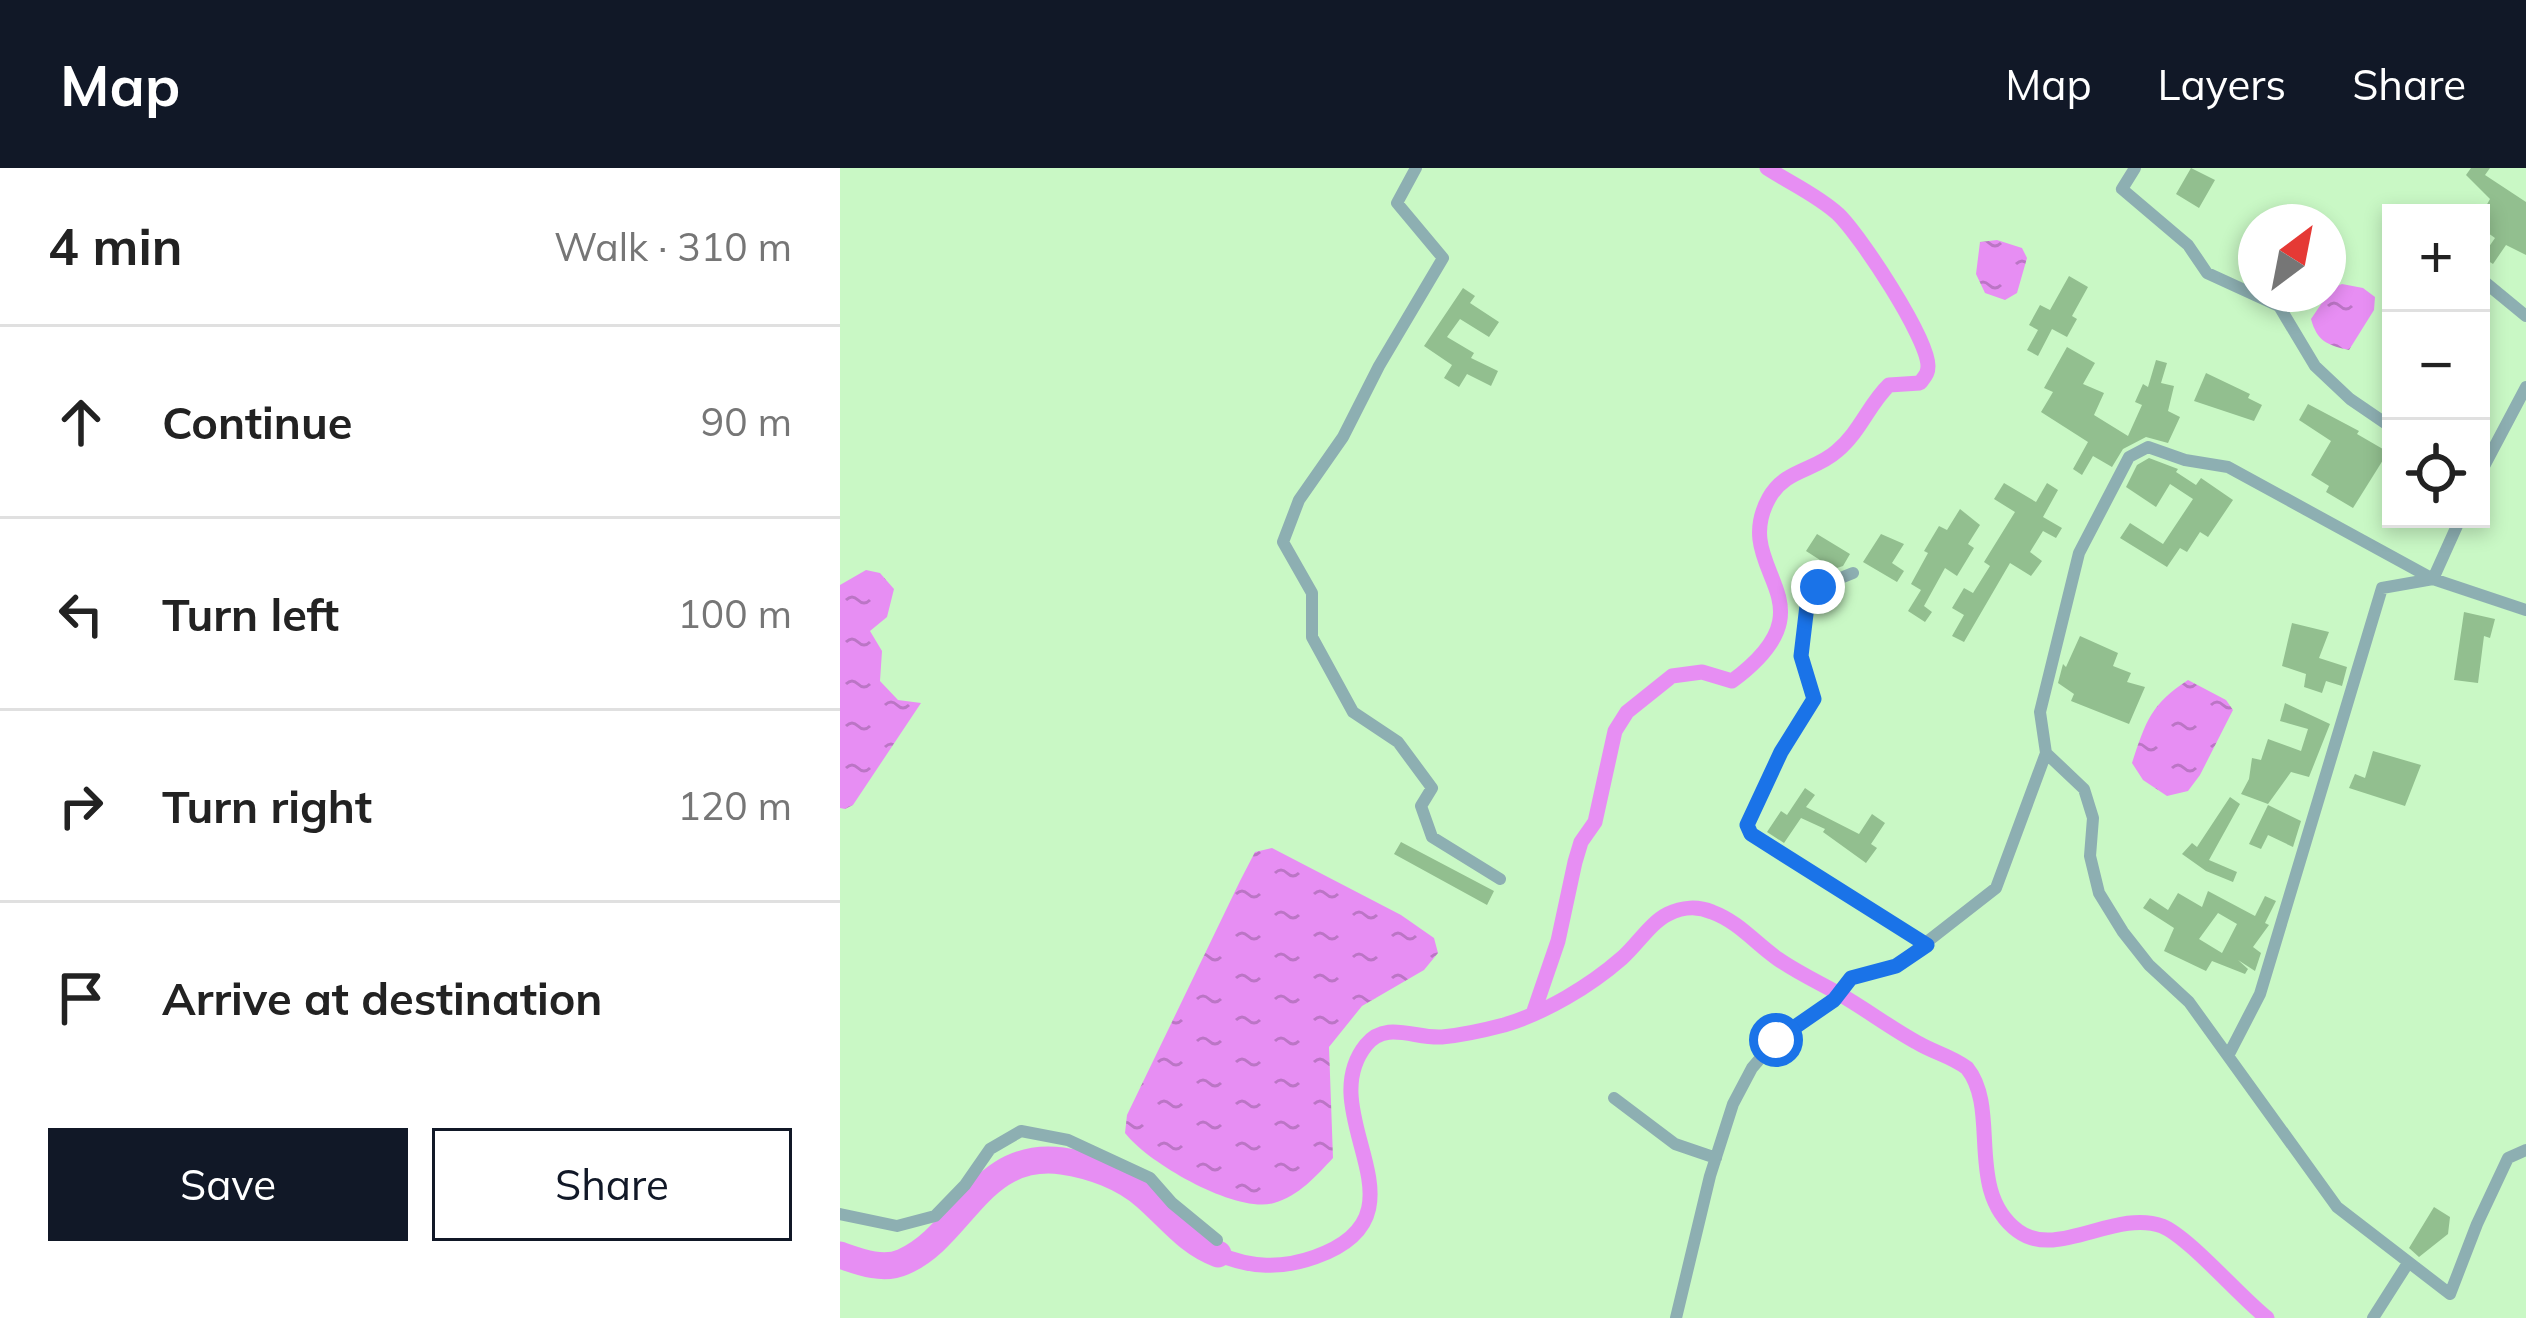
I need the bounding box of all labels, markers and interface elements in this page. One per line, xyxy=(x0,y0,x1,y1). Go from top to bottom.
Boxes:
text: Map xyxy=(60,49,180,120)
text: Map xyxy=(2005,58,2092,111)
text: Layers xyxy=(2158,58,2286,111)
text: Share xyxy=(2352,58,2466,111)
north arrow xyxy=(2238,204,2346,312)
map controls xyxy=(2382,204,2490,528)
button: + xyxy=(2382,204,2490,312)
text: 4 min xyxy=(48,214,183,278)
text: Walk · 310 m xyxy=(554,222,792,271)
button: − xyxy=(2382,312,2490,420)
icon: ahead xyxy=(48,389,114,455)
text: Continue xyxy=(162,394,352,450)
text: 90 m xyxy=(701,397,792,446)
button: locate xyxy=(2382,420,2490,528)
route end xyxy=(1791,560,1845,614)
icon: left xyxy=(48,581,114,647)
text: Turn left xyxy=(162,586,339,642)
text: 100 m xyxy=(677,589,792,638)
icon: right xyxy=(48,773,114,839)
text: Turn right xyxy=(162,778,372,834)
text: 120 m xyxy=(677,781,792,830)
icon: arrive xyxy=(48,965,114,1031)
text: Arrive at destination xyxy=(162,970,602,1026)
route start xyxy=(1749,1013,1803,1067)
button: Save xyxy=(48,1128,408,1241)
button: Share xyxy=(432,1128,792,1241)

